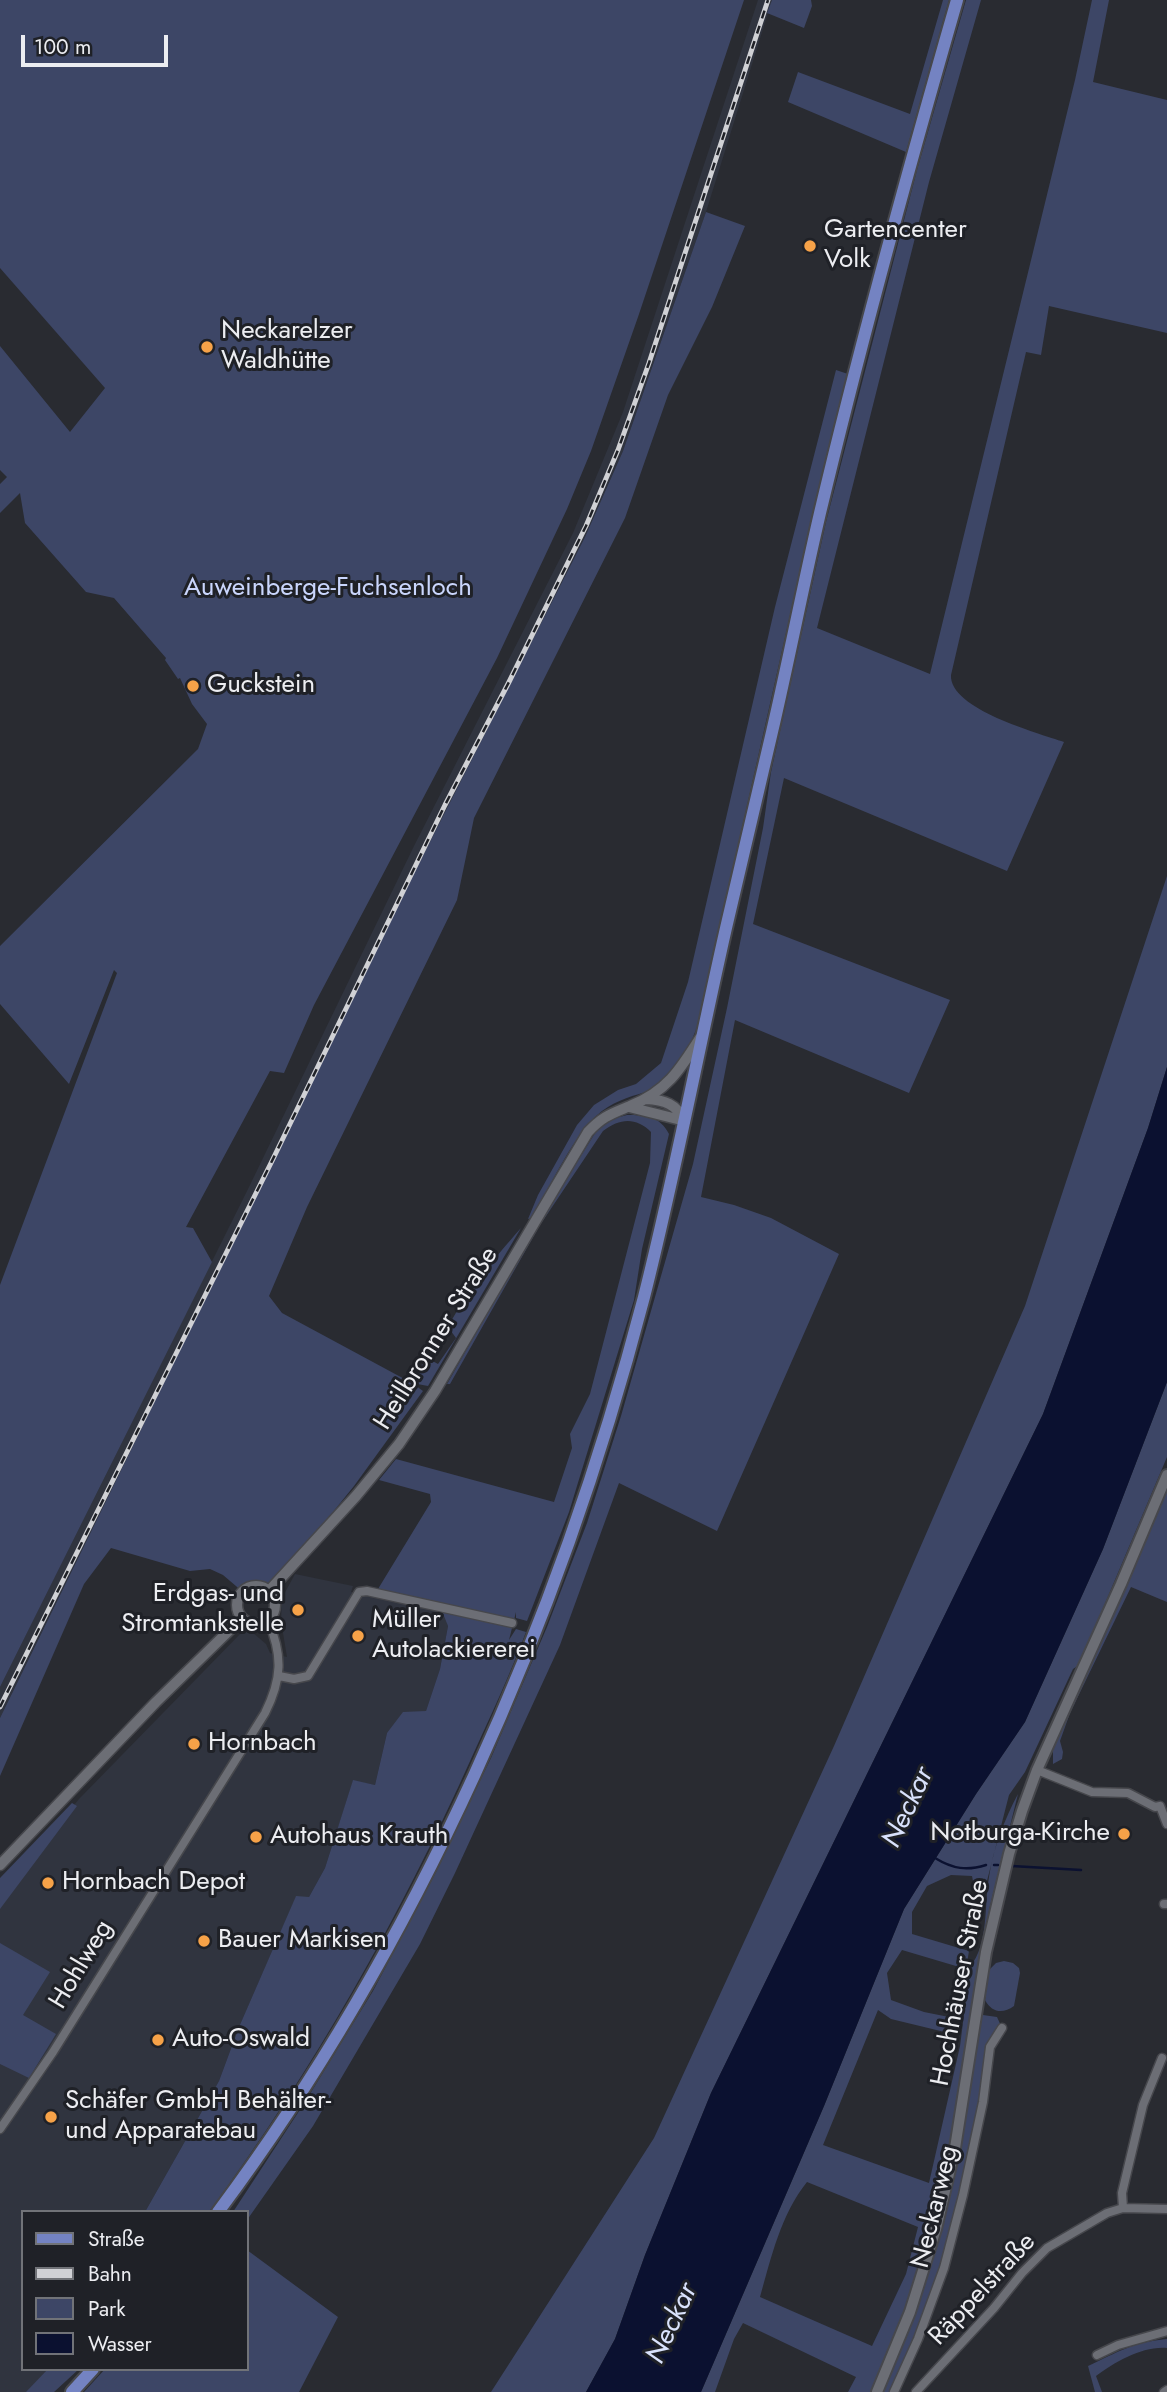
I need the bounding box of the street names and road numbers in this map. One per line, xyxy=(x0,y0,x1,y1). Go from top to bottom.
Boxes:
street label: Heilbronner Straße xyxy=(368,1242,506,1436)
street label: Hochhäuser Straße xyxy=(926,1877,996,2089)
street label: Hohlweg xyxy=(43,1915,121,2015)
street label: Neckarweg xyxy=(906,2143,966,2271)
street label: Räppelstraße xyxy=(923,2227,1043,2353)

